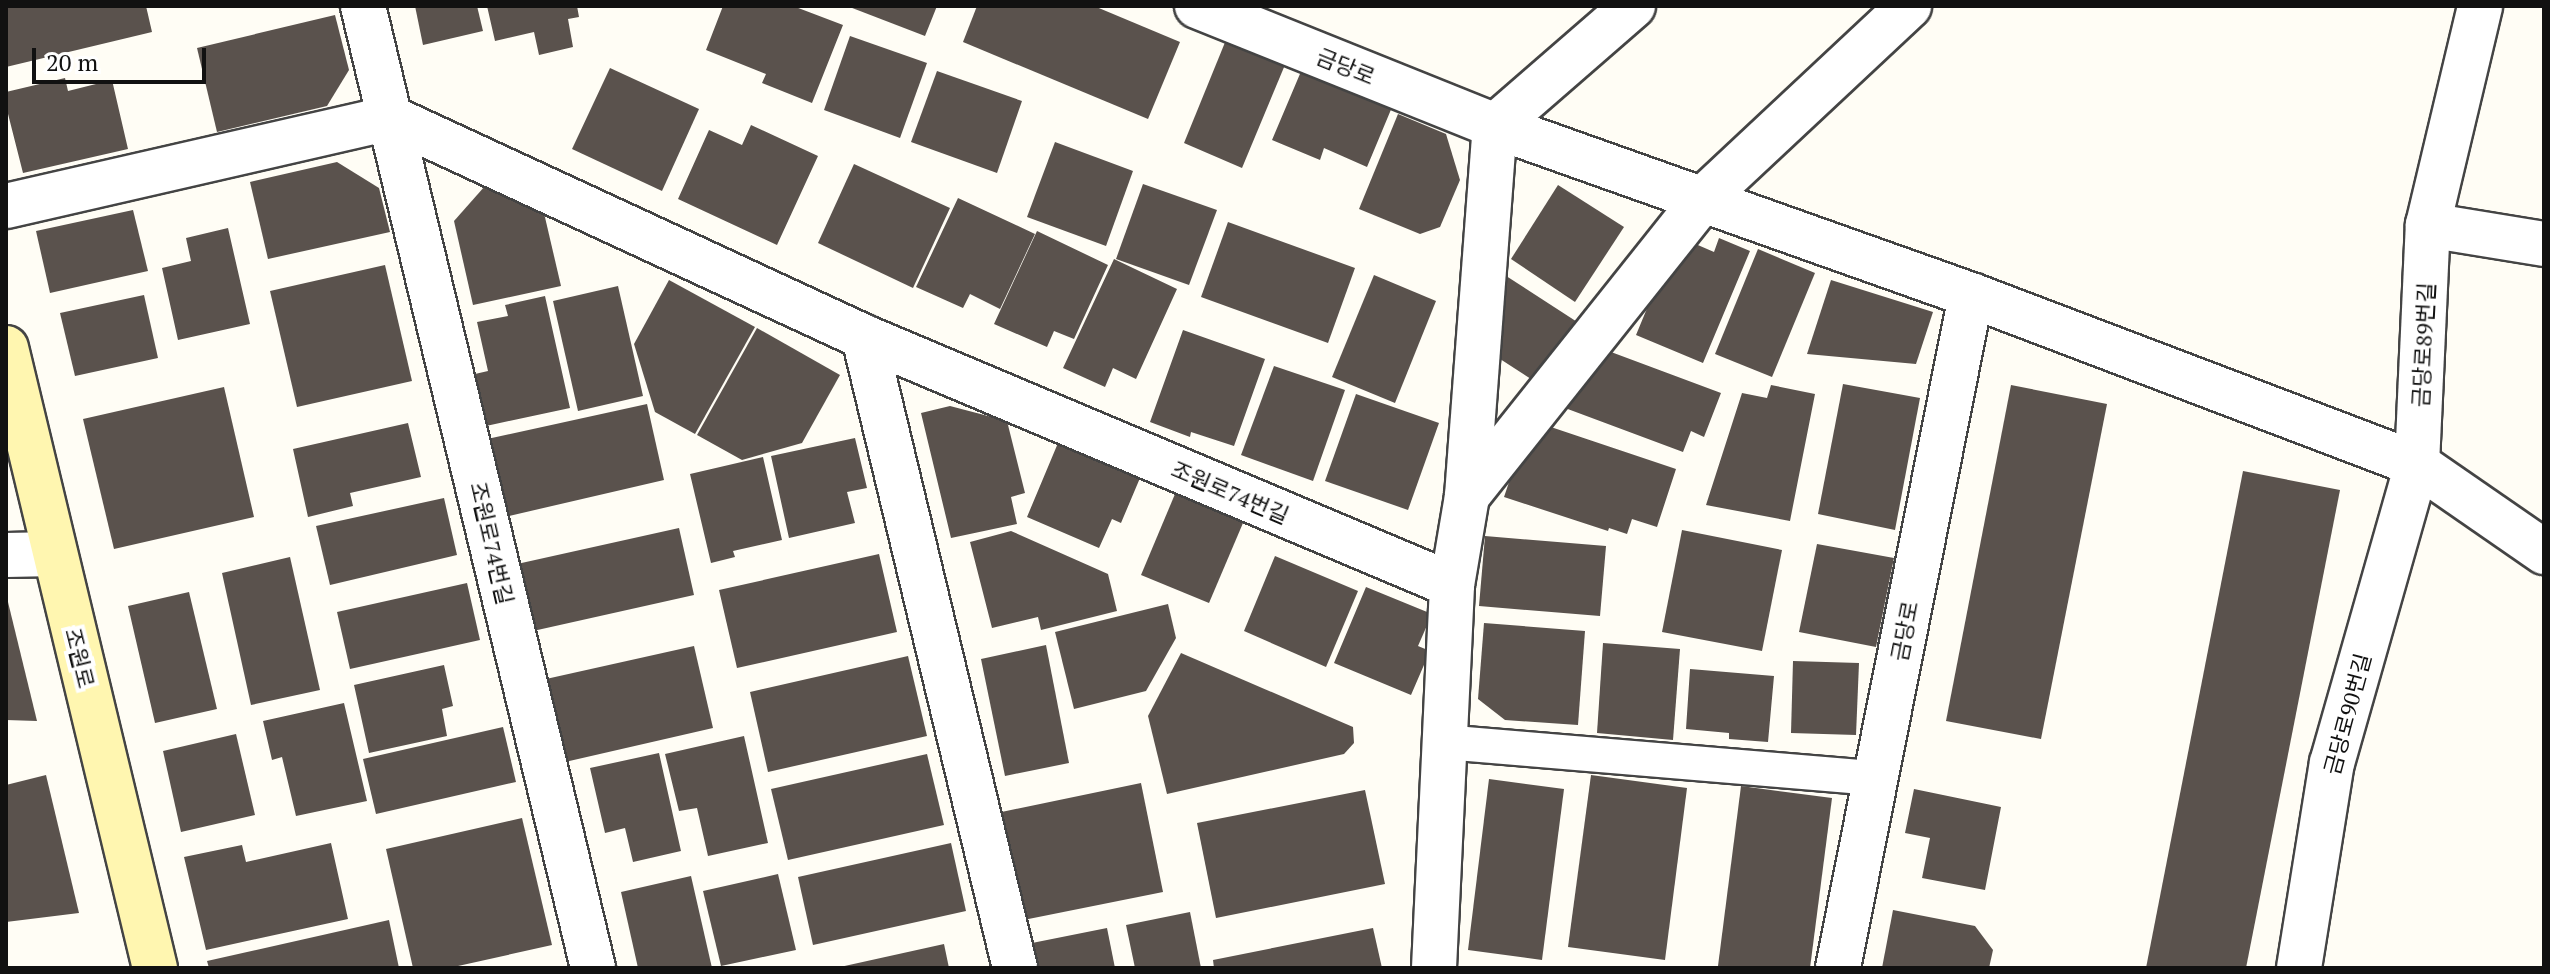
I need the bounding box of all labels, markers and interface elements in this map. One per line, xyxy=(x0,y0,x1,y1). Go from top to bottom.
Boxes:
scale bar xyxy=(36,32,210,82)
street label: 금당로 xyxy=(1313,42,1379,90)
text: 20 m xyxy=(46,46,98,78)
street label: 금당로89번길 xyxy=(2407,282,2439,408)
street label: 조원로74번길 xyxy=(1167,455,1293,529)
street label: 조원로74번길 xyxy=(465,479,519,607)
street label: 금당로 xyxy=(1885,599,1923,663)
street label: 조원로 xyxy=(60,625,100,691)
street label: 금당로90번길 xyxy=(2318,650,2376,778)

